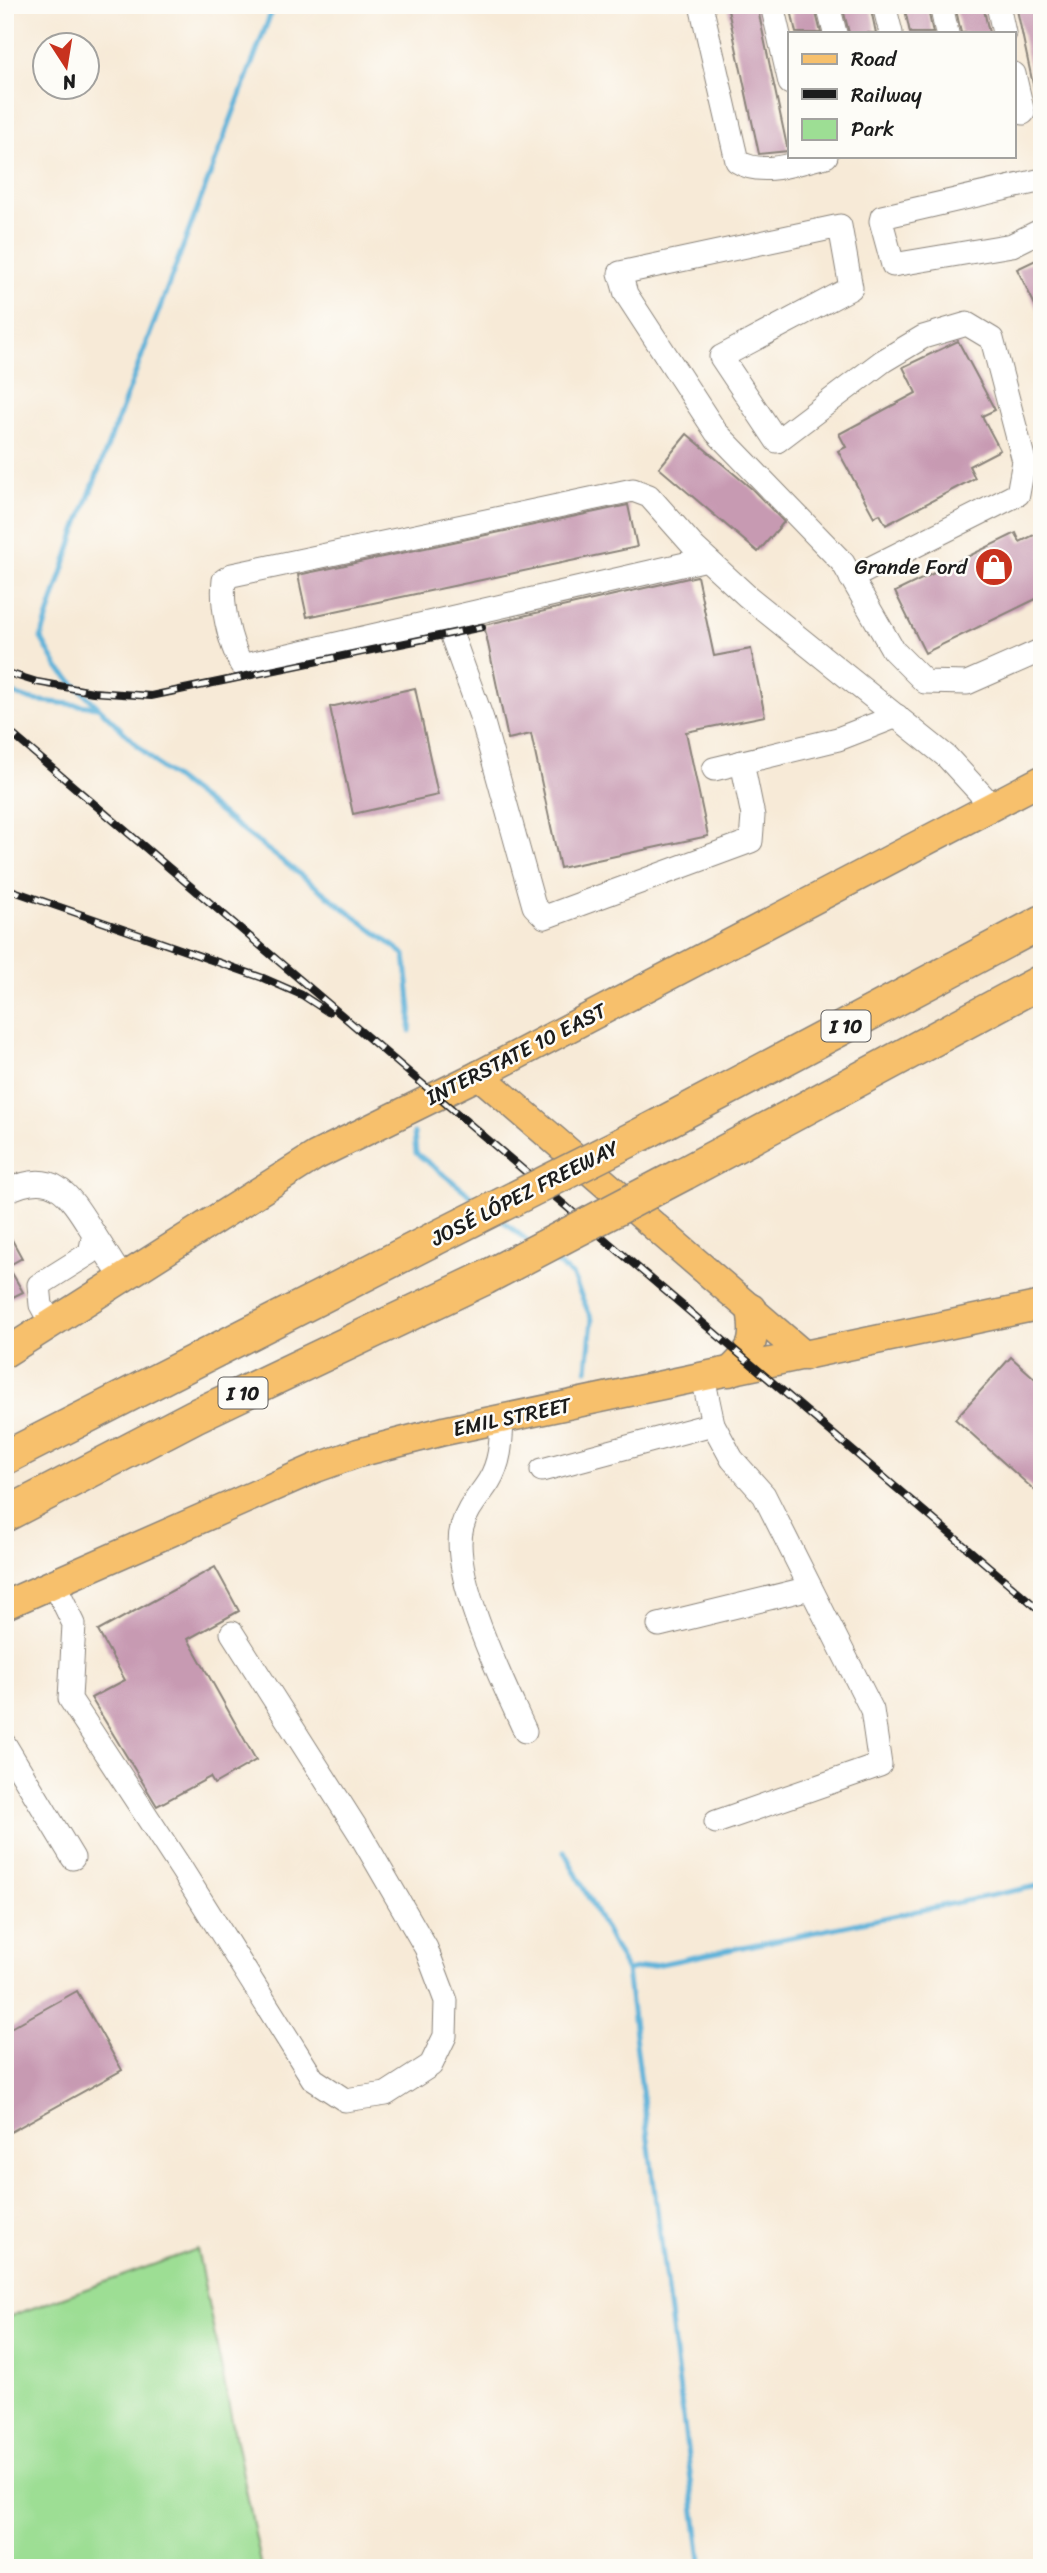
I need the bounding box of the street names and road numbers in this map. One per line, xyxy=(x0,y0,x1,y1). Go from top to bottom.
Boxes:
street label: INTERSTATE 10 EAST xyxy=(418,991,615,1116)
road number: I 10 xyxy=(822,1010,870,1042)
street label: JOSÉ LÓPEZ FREEWAY xyxy=(423,1129,626,1257)
road number: I 10 xyxy=(218,1378,268,1408)
street label: EMIL STREET xyxy=(449,1386,576,1448)

